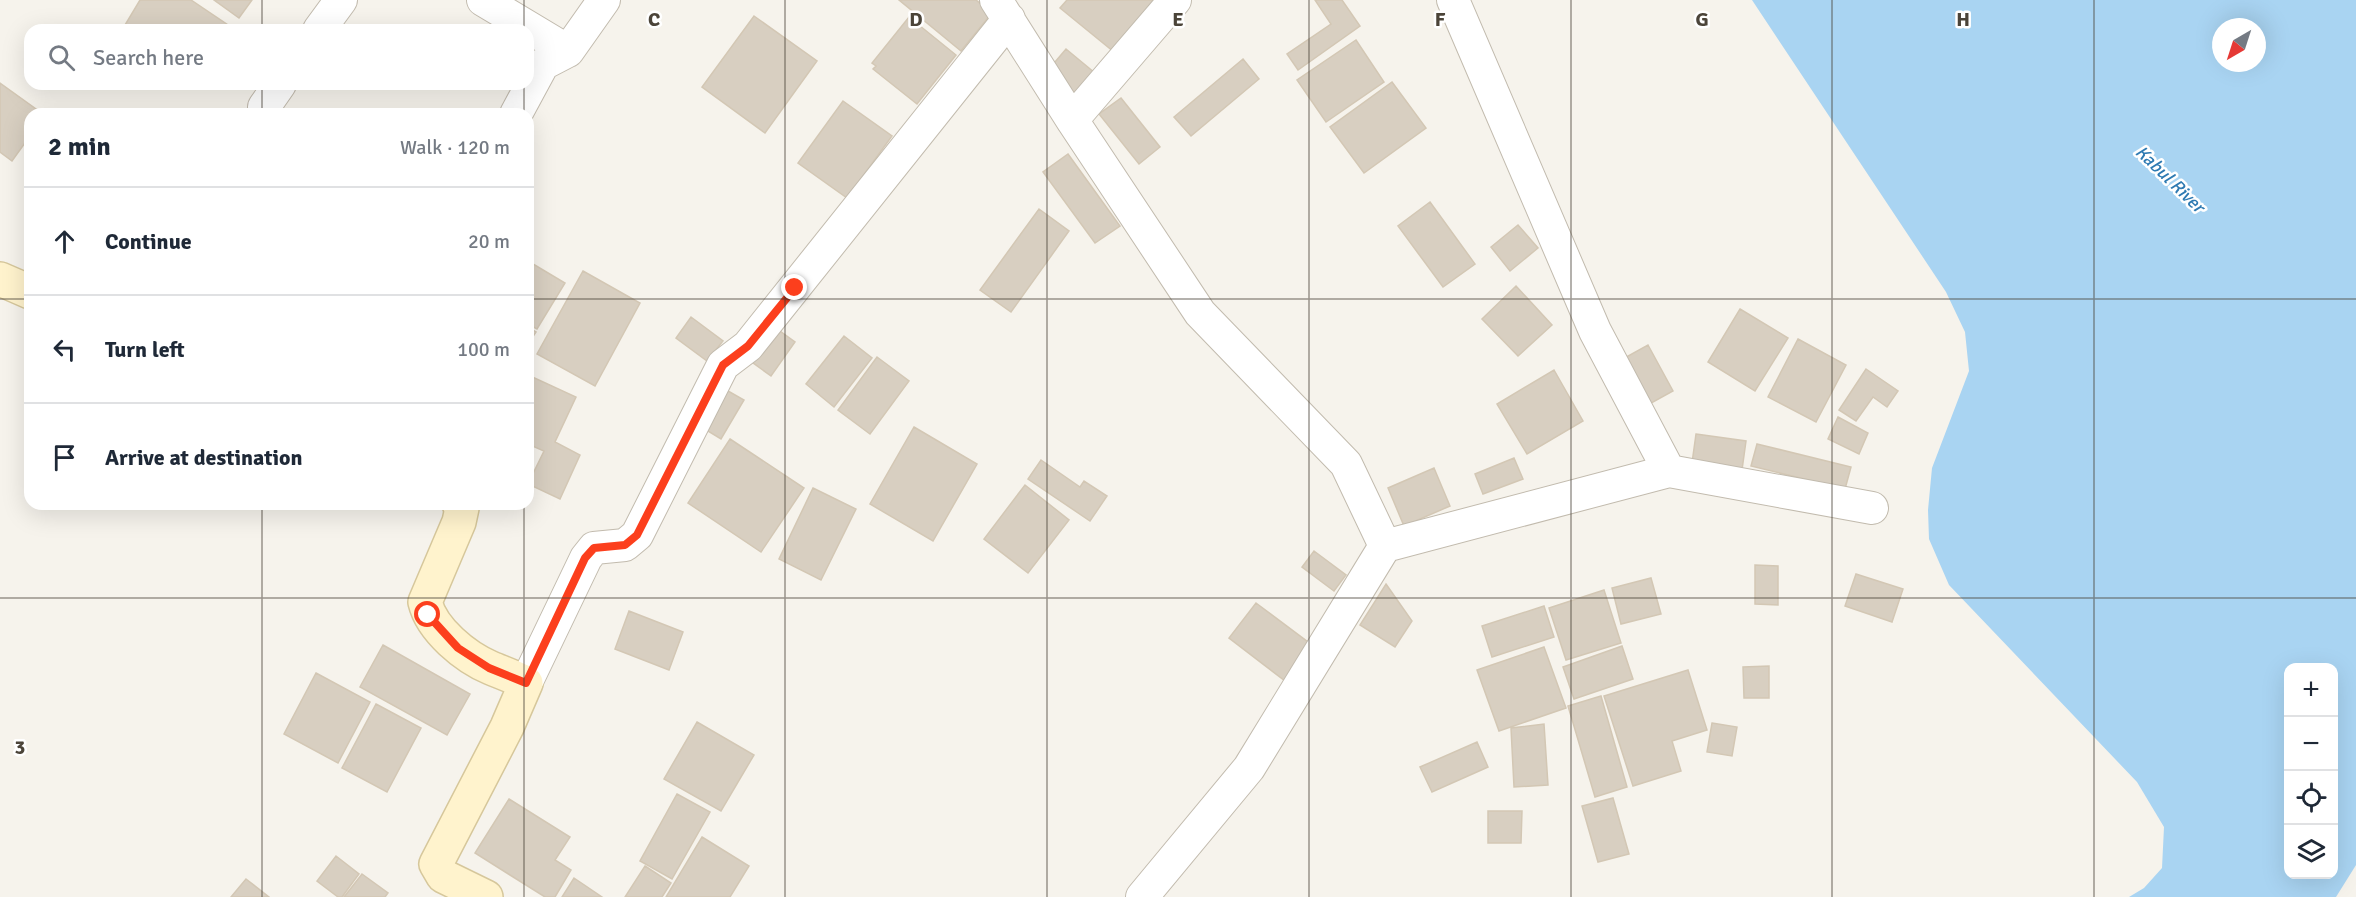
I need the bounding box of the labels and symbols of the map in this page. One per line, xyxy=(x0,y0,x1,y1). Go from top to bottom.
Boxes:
text: C xyxy=(648,7,660,32)
text: D xyxy=(909,7,923,32)
text: E xyxy=(1172,7,1184,32)
text: F xyxy=(1435,7,1446,32)
text: G xyxy=(1695,7,1709,32)
text: H xyxy=(1956,7,1970,32)
north arrow xyxy=(2212,18,2266,72)
water label: Kabul River xyxy=(2131,141,2211,219)
route end xyxy=(781,274,807,300)
route start xyxy=(414,601,440,627)
text: 3 xyxy=(15,735,25,760)

